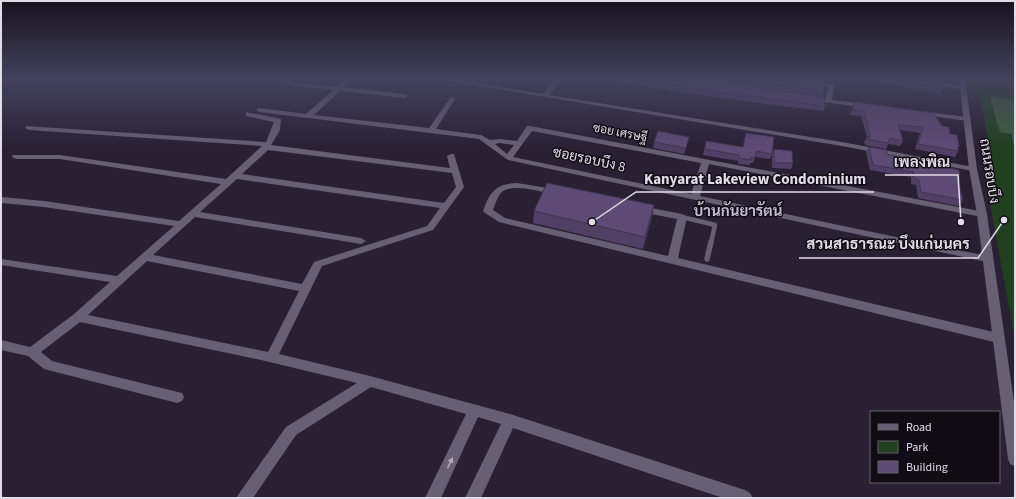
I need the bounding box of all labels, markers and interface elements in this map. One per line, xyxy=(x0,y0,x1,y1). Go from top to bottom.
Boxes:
street label: ซอย เศรษฐี xyxy=(591,119,649,147)
street label: ถนนรอบบึง xyxy=(974,137,1004,205)
street label: ซอยรอบบึง 8 xyxy=(551,143,627,177)
callout: เพลงพิณ xyxy=(885,148,958,175)
text: เพลงพิณ xyxy=(894,152,950,173)
callout: Kanyarat Lakeview Condominium xyxy=(636,165,874,192)
text: Kanyarat Lakeview Condominium xyxy=(644,169,866,190)
district label: บ้านกันยารัตน์ xyxy=(694,201,783,222)
callout: สวนสาธารณะ บึงแก่นนคร xyxy=(799,231,978,258)
text: สวนสาธารณะ บึงแก่นนคร xyxy=(806,234,970,255)
legend xyxy=(870,411,1000,483)
text: Road xyxy=(906,419,932,436)
text: Park xyxy=(906,439,928,456)
one-way arrow xyxy=(447,457,453,468)
text: Building xyxy=(906,459,948,476)

